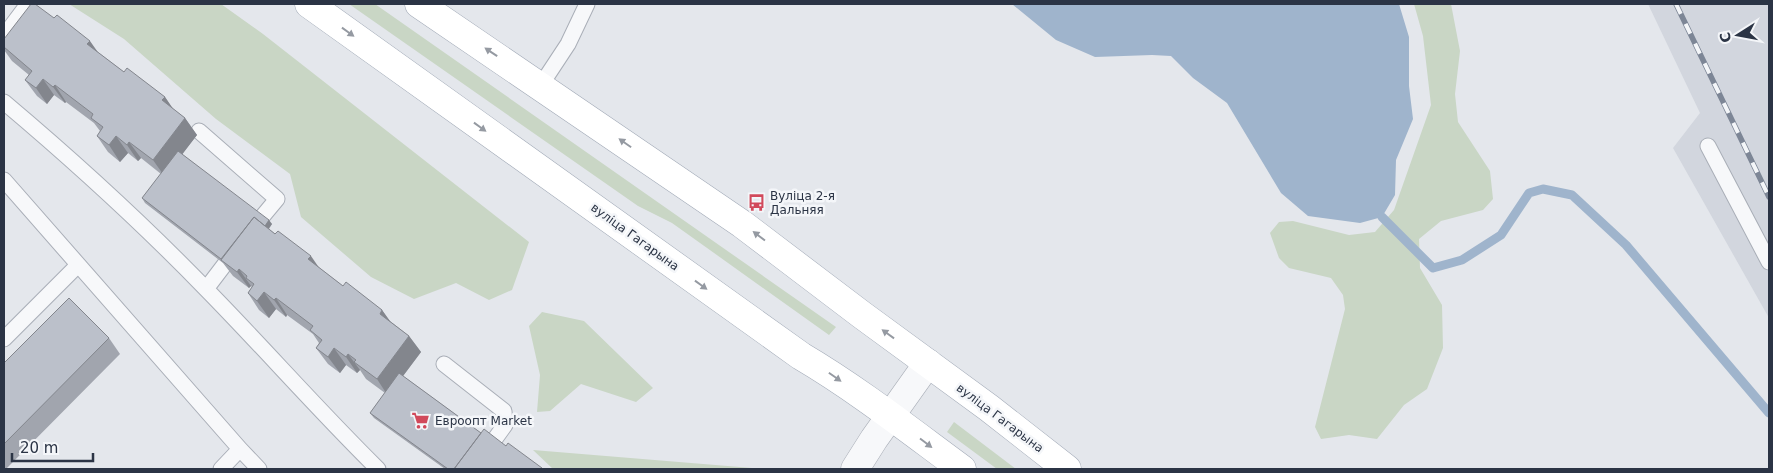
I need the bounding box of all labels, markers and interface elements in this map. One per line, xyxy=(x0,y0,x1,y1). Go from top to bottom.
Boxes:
north arrow xyxy=(1713,10,1763,60)
one-way arrow xyxy=(341,27,355,37)
text: С xyxy=(1716,31,1734,44)
one-way arrow xyxy=(484,47,498,57)
one-way arrow xyxy=(473,122,487,132)
one-way arrow xyxy=(619,139,632,148)
place label: Вуліца 2-я Дальняя xyxy=(770,189,835,217)
bus stop icon: Вуліца 2-я Дальняя xyxy=(746,193,766,213)
street label: вуліца Гагарына xyxy=(588,200,682,274)
one-way arrow xyxy=(753,231,766,242)
one-way arrow xyxy=(694,280,708,290)
one-way arrow xyxy=(882,329,895,340)
one-way arrow xyxy=(828,372,842,382)
street label: вуліца Гагарына xyxy=(954,381,1046,455)
supermarket icon: Евроопт Market xyxy=(411,411,431,431)
place label: Евроопт Market xyxy=(435,414,532,428)
scale bar xyxy=(12,430,94,462)
one-way arrow xyxy=(919,438,933,448)
text: 20 m xyxy=(20,439,58,457)

